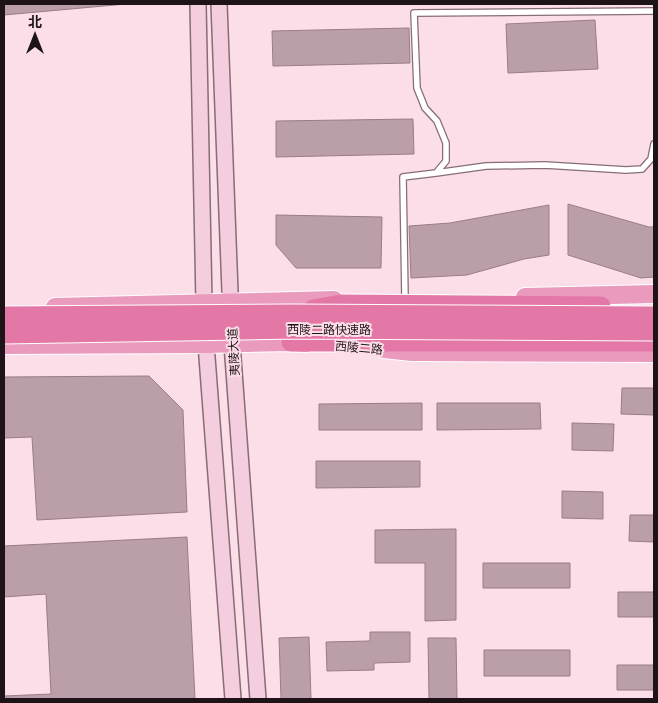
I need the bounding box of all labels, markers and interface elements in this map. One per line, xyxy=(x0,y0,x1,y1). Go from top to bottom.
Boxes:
north arrow xyxy=(10,10,60,60)
text: 北 xyxy=(28,13,42,30)
street label: 西陵二路快速路 xyxy=(287,322,371,336)
street label: 夷陵大道 xyxy=(225,328,241,376)
street label: 西陵二路 xyxy=(334,338,384,356)

